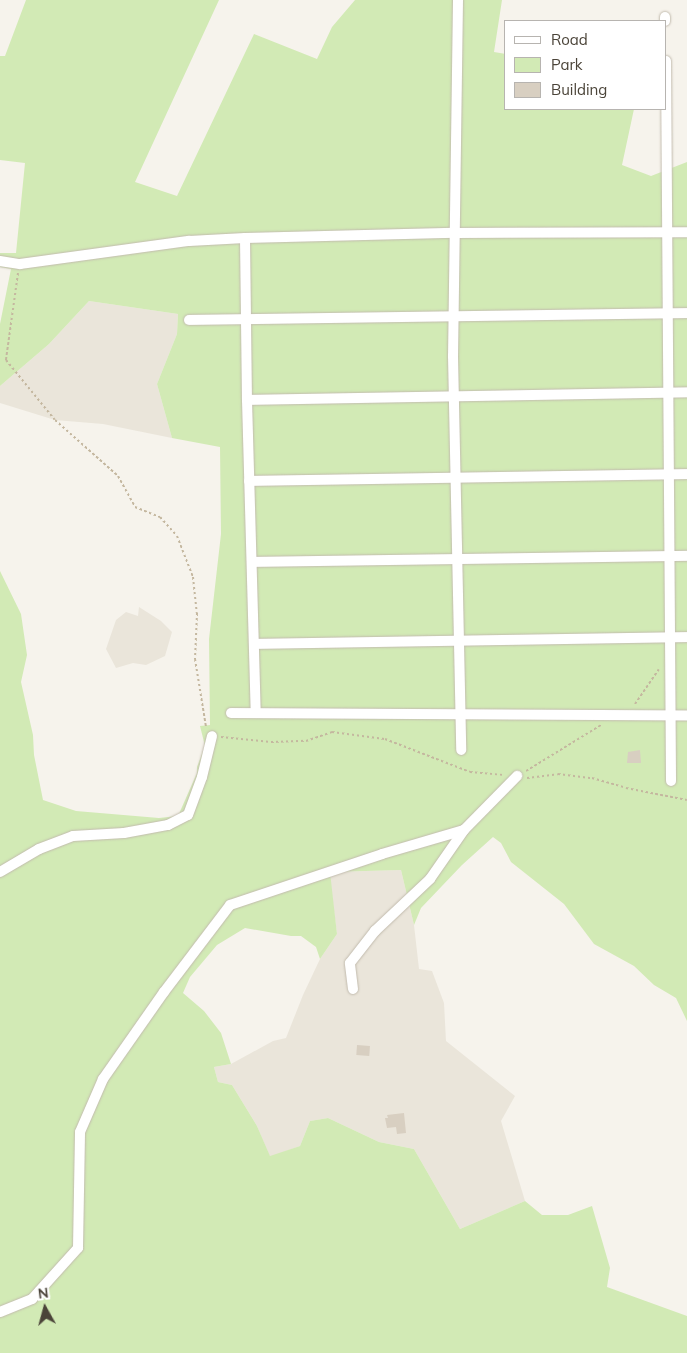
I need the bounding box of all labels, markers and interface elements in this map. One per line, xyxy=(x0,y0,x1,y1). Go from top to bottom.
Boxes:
legend xyxy=(504,20,667,110)
text: Road xyxy=(551,30,588,49)
text: Park xyxy=(551,55,583,74)
text: Building xyxy=(551,80,607,99)
north arrow xyxy=(20,1283,70,1333)
text: N xyxy=(37,1284,50,1303)

